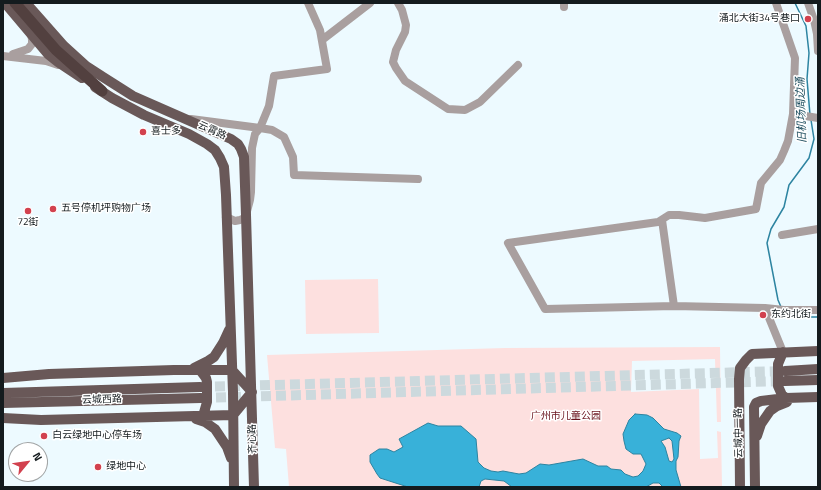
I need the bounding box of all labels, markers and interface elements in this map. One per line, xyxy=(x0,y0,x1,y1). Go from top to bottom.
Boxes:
place label: 涌北大街34号巷口 xyxy=(719,13,800,25)
marker: 涌北大街34号巷口 xyxy=(803,14,813,24)
water label: 旧机场周边涌 xyxy=(794,77,810,143)
street label: 云霄路 xyxy=(196,119,228,143)
place label: 喜士多 xyxy=(151,126,181,138)
marker: 喜士多 xyxy=(138,127,148,137)
place label: 五号停机坪购物广场 xyxy=(61,203,151,215)
marker: 五号停机坪购物广场 xyxy=(48,204,58,214)
marker: 72街 xyxy=(23,206,33,216)
place label: 72街 xyxy=(17,217,39,229)
place label: 东约北街 xyxy=(771,309,811,321)
marker: 东约北街 xyxy=(758,310,768,320)
street label: 云城西路 xyxy=(82,393,122,407)
street label: 云城中一路 xyxy=(733,408,745,458)
park label: 广州市儿童公园 xyxy=(531,411,601,423)
street label: 齐心路 xyxy=(247,424,259,454)
place label: 白云绿地中心停车场 xyxy=(52,430,142,442)
marker: 白云绿地中心停车场 xyxy=(39,431,49,441)
north arrow xyxy=(8,442,48,482)
text: N xyxy=(29,449,46,464)
place label: 绿地中心 xyxy=(106,461,146,473)
marker: 绿地中心 xyxy=(93,462,103,472)

